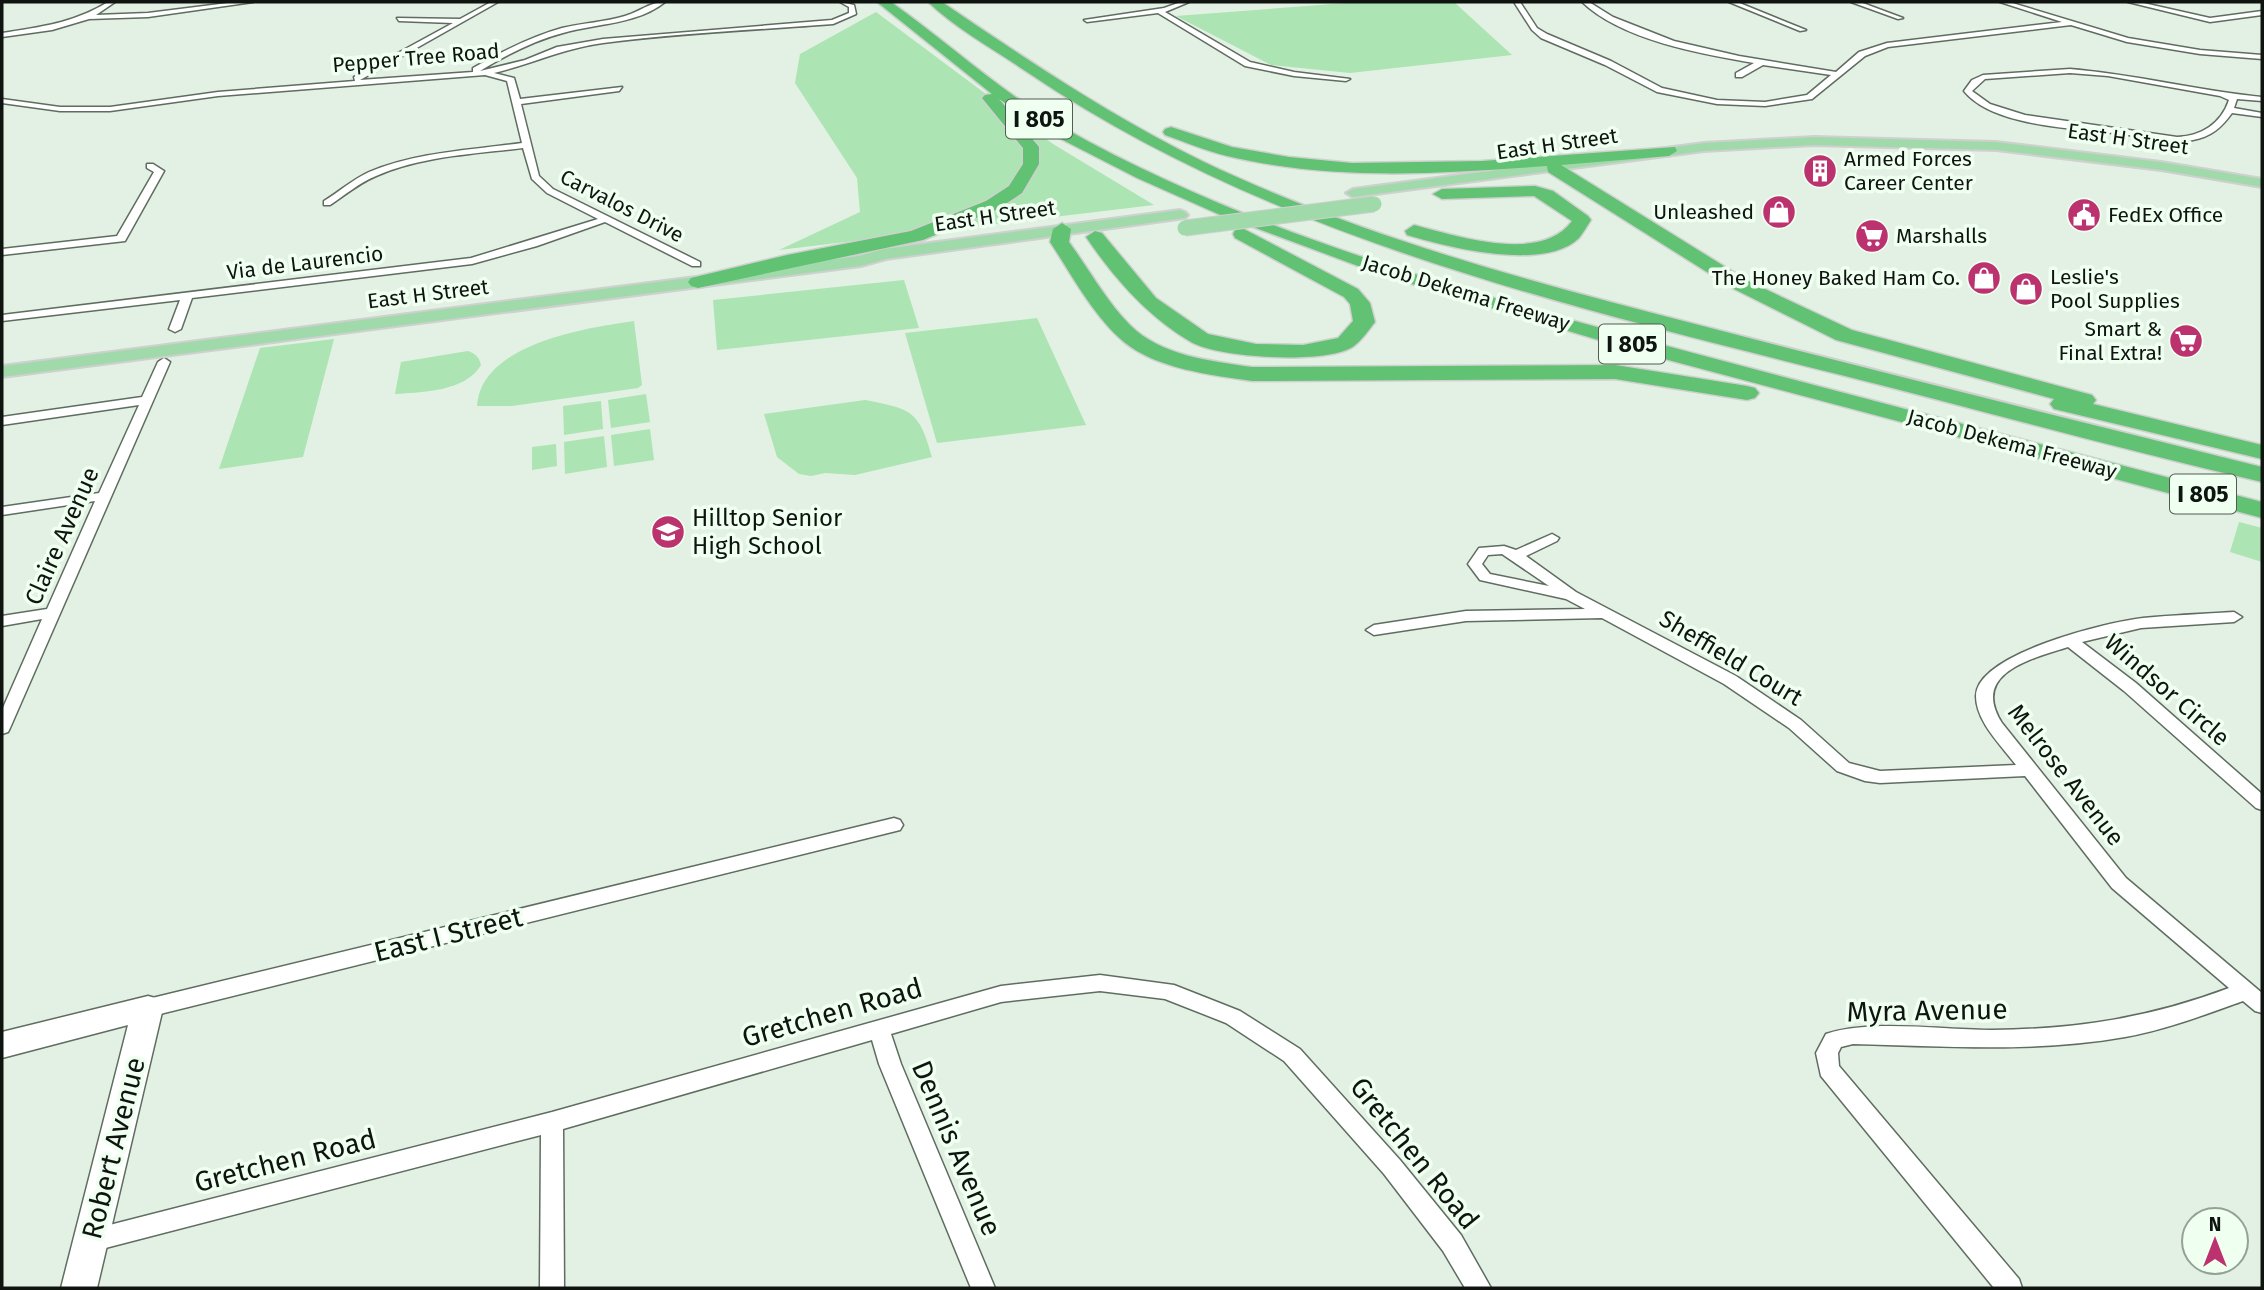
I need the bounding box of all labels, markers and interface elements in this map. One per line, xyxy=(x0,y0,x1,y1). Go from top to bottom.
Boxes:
street label: Pepper Tree Road xyxy=(331,38,501,78)
road number: I 805 xyxy=(1006,100,1072,138)
street label: East H Street xyxy=(2066,118,2191,160)
street label: East H Street xyxy=(1495,123,1620,165)
place label: Armed Forces Career Center xyxy=(1844,146,1973,196)
building icon: Armed Forces Career Center xyxy=(1801,152,1839,190)
street label: Carvalos Drive xyxy=(556,164,688,248)
shop icon: Unleashed xyxy=(1760,193,1798,231)
street label: East H Street xyxy=(933,195,1058,237)
public building icon: FedEx Office xyxy=(2065,196,2103,234)
place label: Unleashed xyxy=(1653,199,1754,225)
place label: FedEx Office xyxy=(2108,202,2223,228)
supermarket icon: Marshalls xyxy=(1853,217,1891,255)
place label: Marshalls xyxy=(1896,223,1987,249)
street label: Via de Laurencio xyxy=(225,240,385,286)
street label: Jacob Dekema Freeway xyxy=(1359,249,1574,337)
shop icon: The Honey Baked Ham Co. xyxy=(1965,259,2003,297)
place label: Leslie's Pool Supplies xyxy=(2050,264,2180,314)
place label: The Honey Baked Ham Co. xyxy=(1712,265,1960,291)
shop icon: Leslie's Pool Supplies xyxy=(2007,270,2045,308)
street label: East H Street xyxy=(366,274,491,314)
place label: Smart & Final Extra! xyxy=(2058,316,2162,366)
supermarket icon: Smart & Final Extra! xyxy=(2167,322,2205,360)
road number: I 805 xyxy=(1599,324,1665,364)
street label: Jacob Dekema Freeway xyxy=(1904,404,2120,485)
street label: Claire Avenue xyxy=(19,463,105,609)
road number: I 805 xyxy=(2170,474,2236,514)
place label: Hilltop Senior High School xyxy=(692,504,843,560)
school or university icon: Hilltop Senior High School xyxy=(649,513,687,551)
street label: Sheffield Court xyxy=(1655,604,1808,712)
street label: Windsor Circle xyxy=(2099,628,2235,752)
street label: Melrose Avenue xyxy=(2002,699,2130,851)
street label: East I Street xyxy=(370,900,527,969)
street label: Gretchen Road xyxy=(738,971,926,1054)
street label: Myra Avenue xyxy=(1846,993,2008,1028)
street label: Robert Avenue xyxy=(75,1054,152,1242)
street label: Dennis Avenue xyxy=(905,1055,1008,1241)
street label: Gretchen Road xyxy=(1343,1071,1486,1236)
street label: Gretchen Road xyxy=(191,1122,379,1199)
north arrow xyxy=(2180,1206,2250,1276)
text: N xyxy=(2209,1213,2221,1236)

